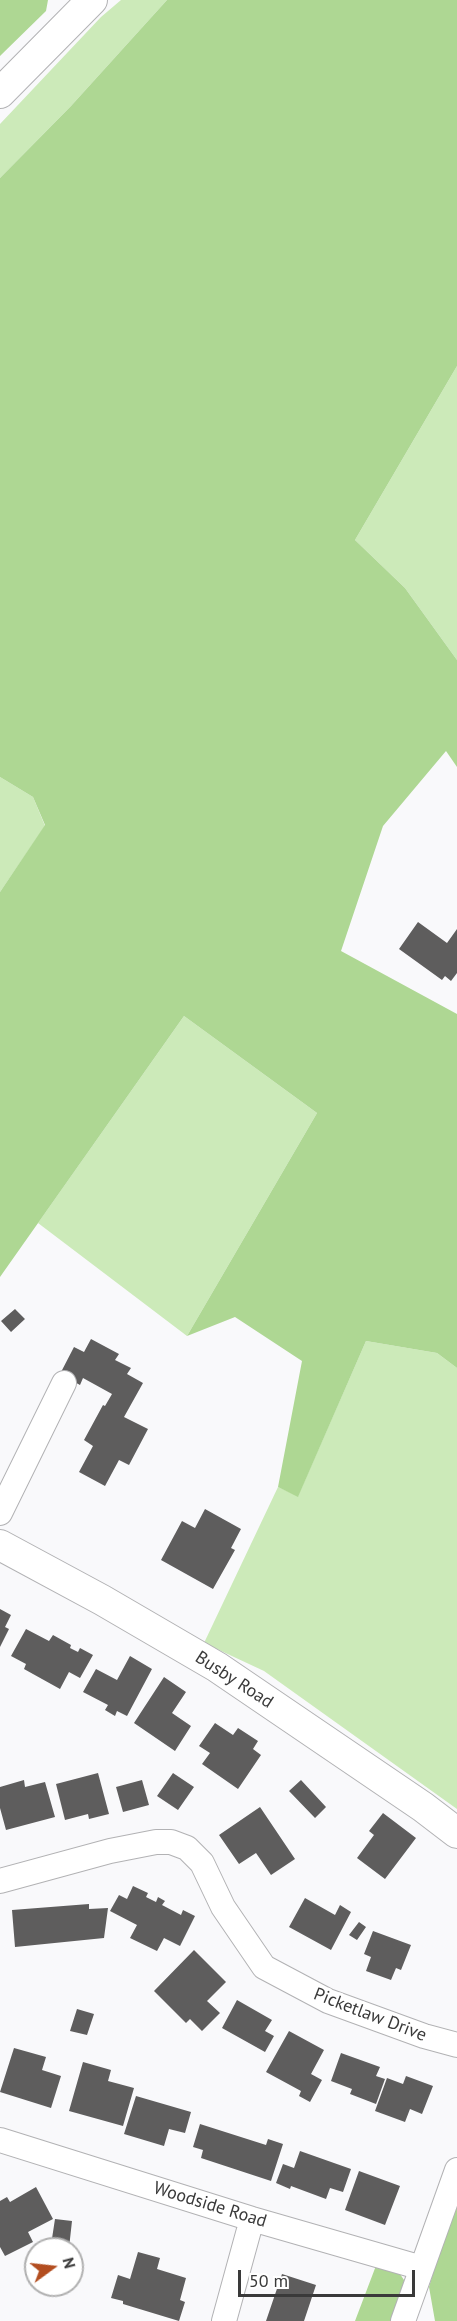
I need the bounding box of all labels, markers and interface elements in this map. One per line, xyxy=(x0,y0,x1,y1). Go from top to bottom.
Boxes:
street label: Busby Road xyxy=(191,1647,277,1713)
street label: Picketlaw Drive xyxy=(310,1984,430,2046)
street label: Woodside Road xyxy=(151,2178,269,2232)
north arrow xyxy=(24,2237,84,2297)
text: N xyxy=(58,2255,80,2271)
scale bar xyxy=(241,2258,418,2296)
text: 50 m xyxy=(249,2269,288,2292)

